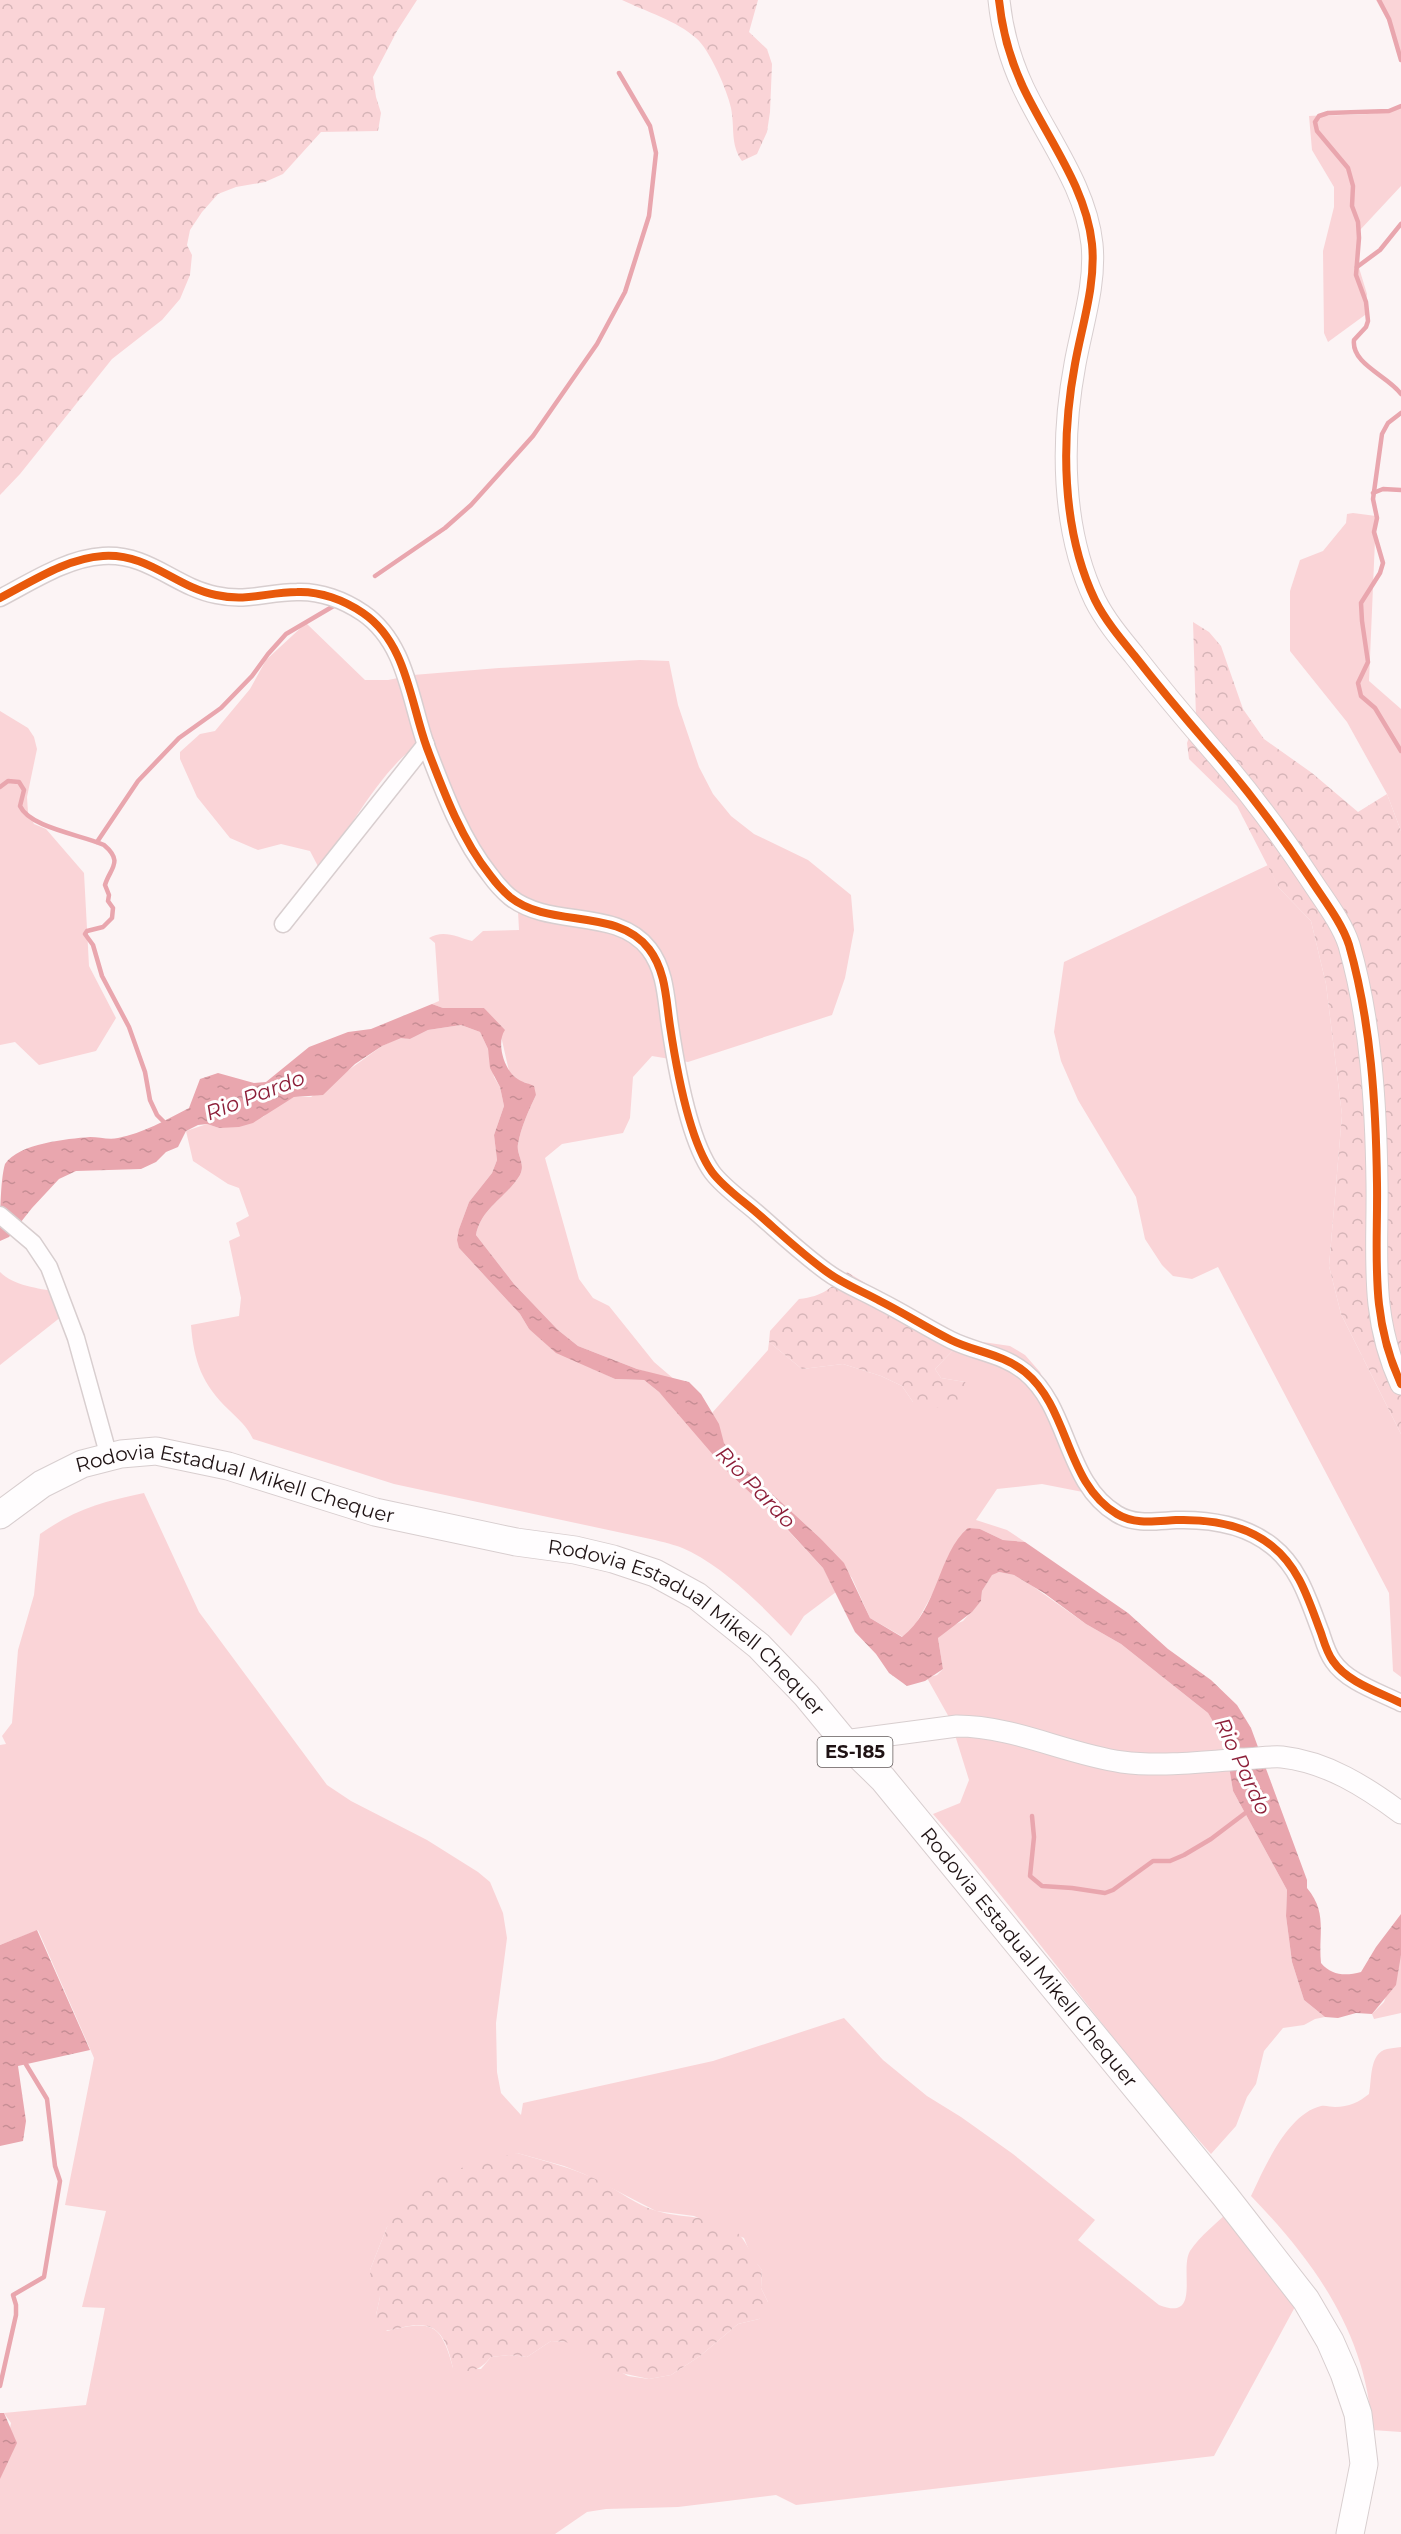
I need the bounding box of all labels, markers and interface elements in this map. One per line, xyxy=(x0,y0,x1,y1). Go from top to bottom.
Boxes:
water label: Rio Pardo xyxy=(202,1065,308,1125)
street label: Rodovia Estadual Mikell Chequer xyxy=(73,1439,397,1528)
water label: Rio Pardo xyxy=(711,1441,801,1533)
street label: Rodovia Estadual Mikell Chequer xyxy=(546,1534,830,1721)
water label: Rio Pardo xyxy=(1210,1714,1276,1818)
road number: ES-185 xyxy=(818,1737,892,1767)
street label: Rodovia Estadual Mikell Chequer xyxy=(916,1822,1143,2092)

